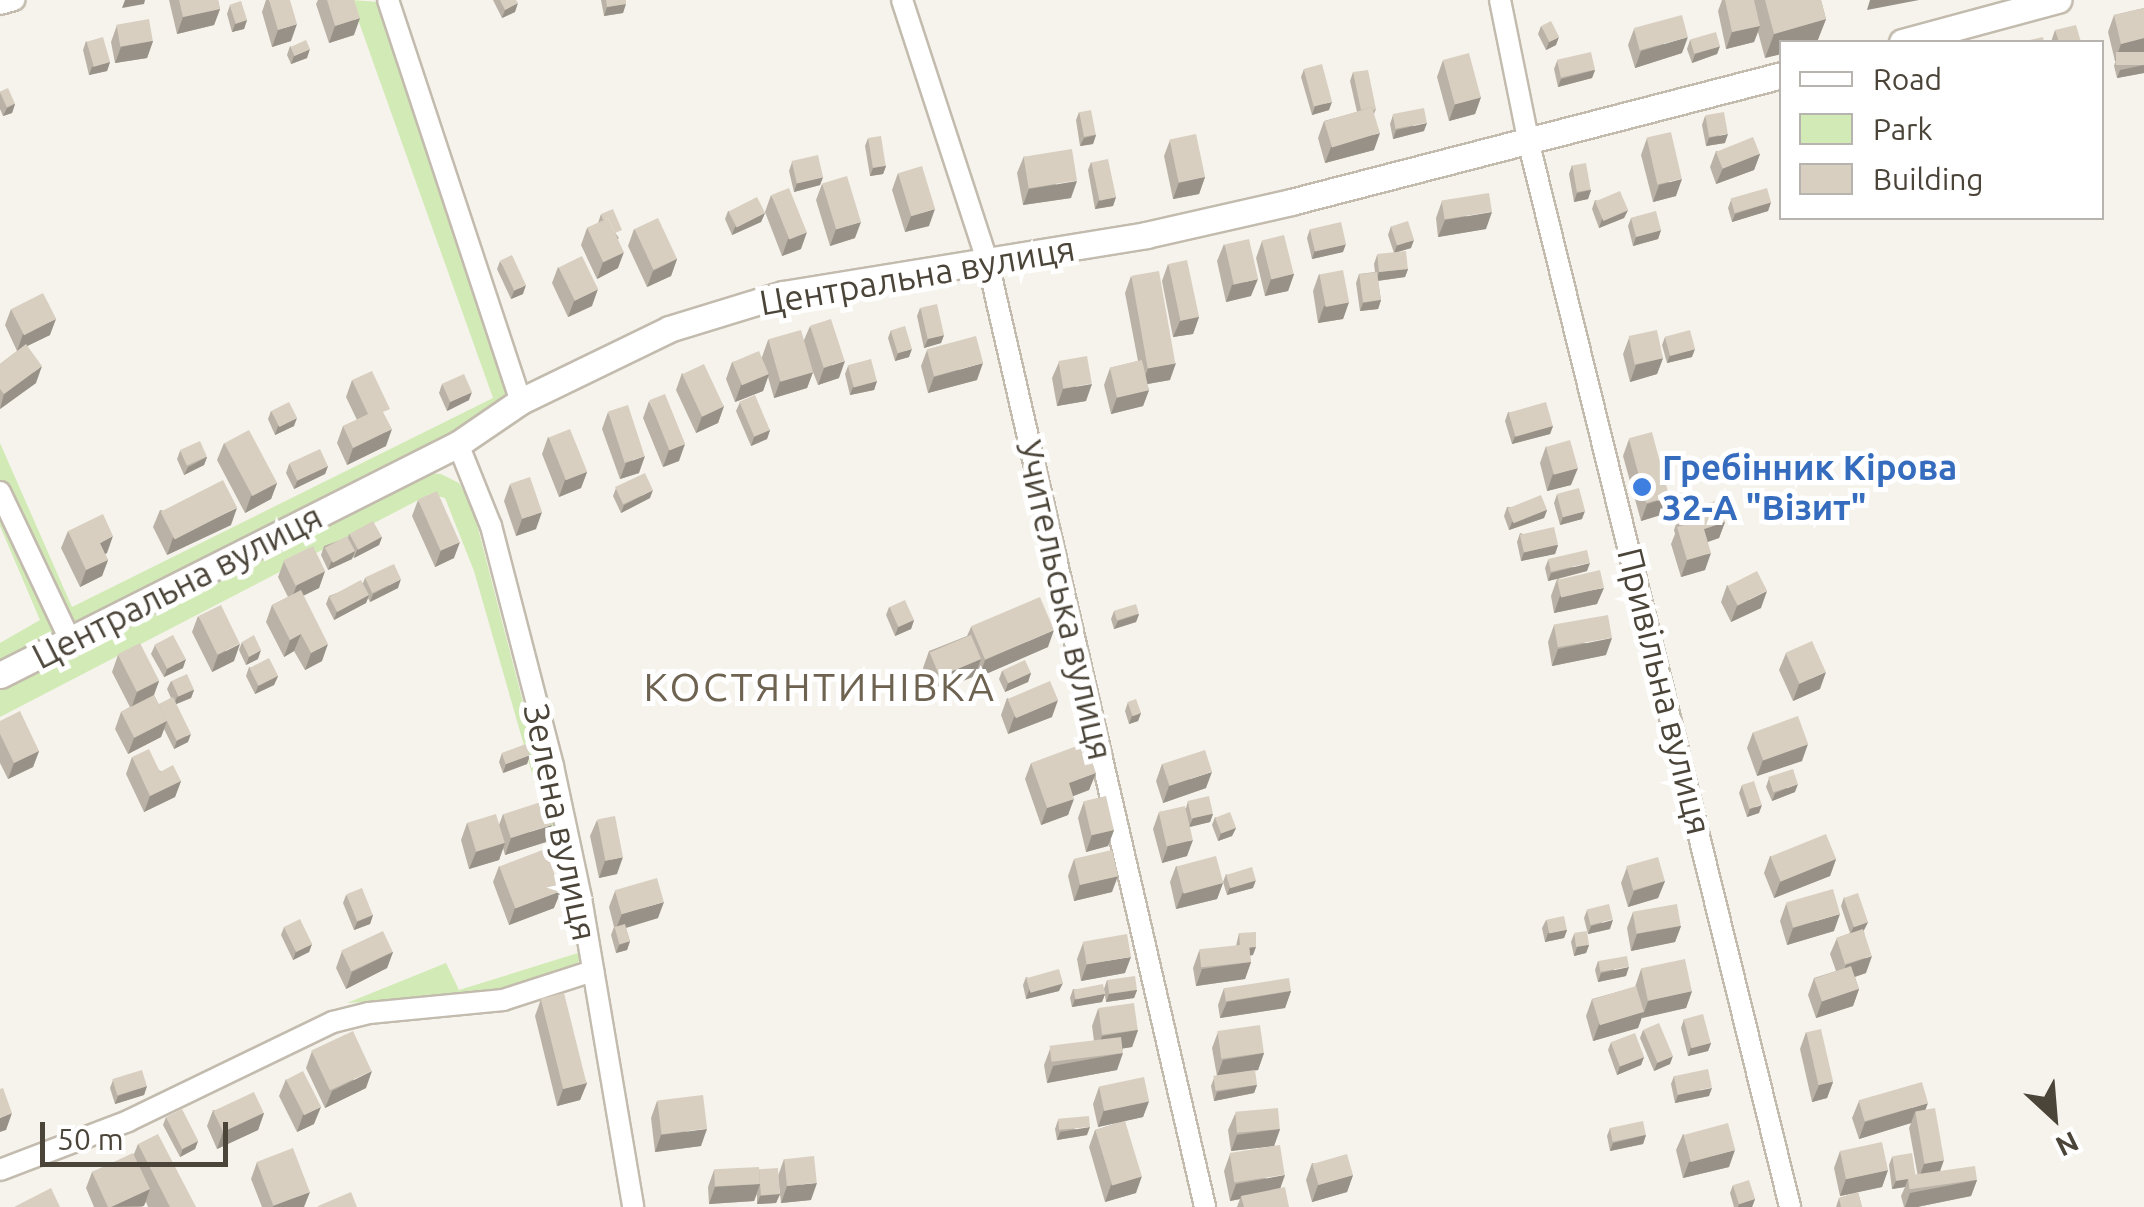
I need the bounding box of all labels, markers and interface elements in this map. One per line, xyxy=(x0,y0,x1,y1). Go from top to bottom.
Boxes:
legend xyxy=(1779,40,2104,220)
text: Road xyxy=(1873,62,1942,96)
text: Park xyxy=(1873,112,1933,146)
text: Building xyxy=(1873,162,1984,196)
street label: Центральна вулиця xyxy=(756,227,1078,323)
street label: Учительська вулиця xyxy=(1008,436,1122,764)
place label: Гребінник Кірова 32-А "Візит" xyxy=(1662,446,1957,528)
marker: Гребінник Кірова 32-А "Візит" xyxy=(1631,476,1653,498)
street label: Центральна вулиця xyxy=(25,495,329,677)
street label: Привільна вулиця xyxy=(1609,543,1721,839)
district label: КОСТЯНТИНІВКА xyxy=(644,663,996,711)
street label: Зелена вулиця xyxy=(515,700,607,944)
north arrow xyxy=(2004,1067,2104,1167)
scale bar xyxy=(45,1102,232,1164)
text: 50 m xyxy=(57,1122,124,1156)
text: N xyxy=(2051,1126,2084,1163)

